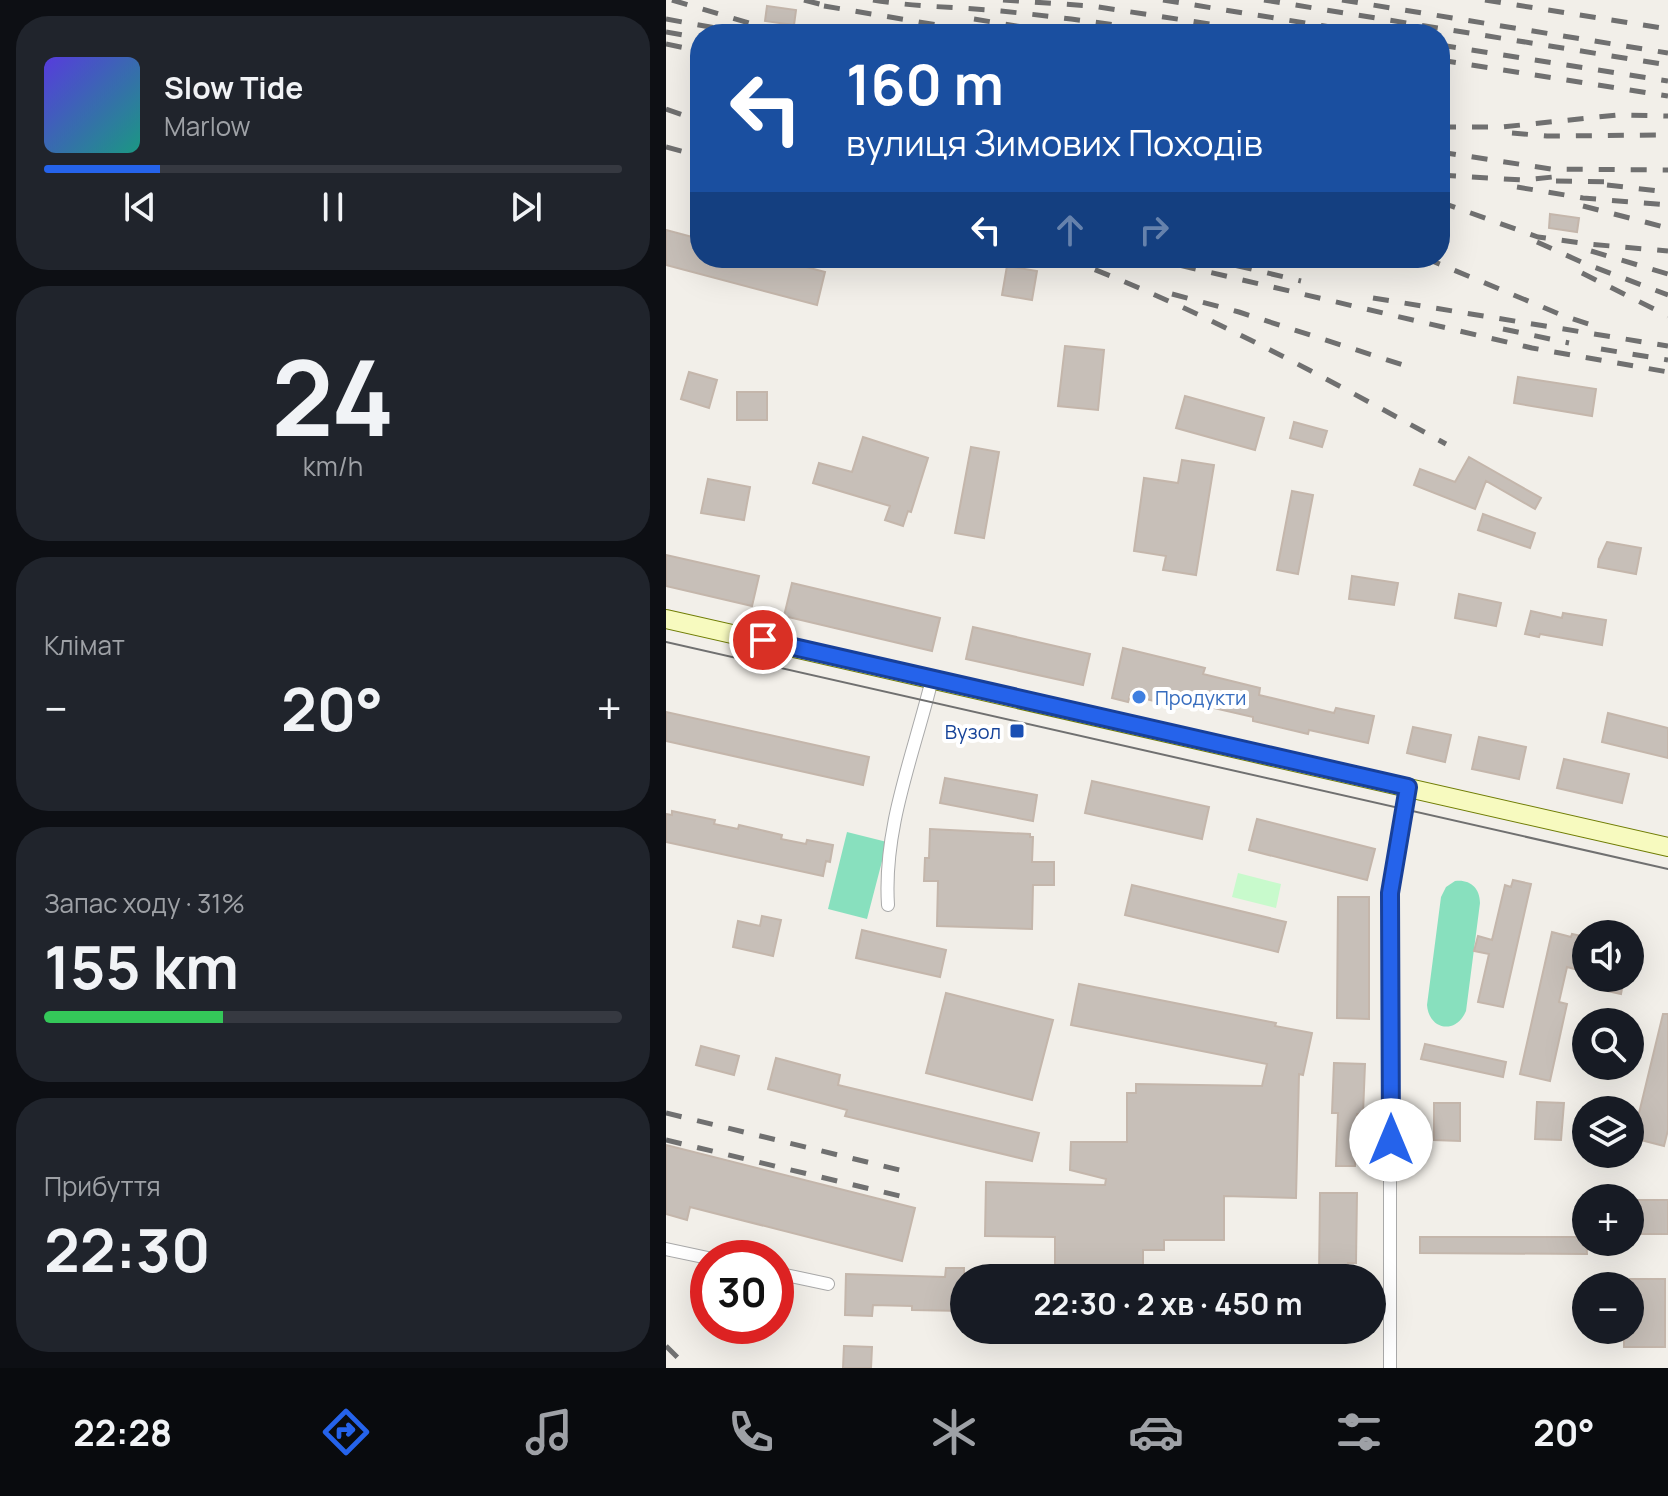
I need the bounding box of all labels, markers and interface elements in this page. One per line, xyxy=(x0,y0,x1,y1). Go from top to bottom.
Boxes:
text: 160 m xyxy=(846,45,1004,122)
icon: left xyxy=(714,56,818,160)
text: Slow Tide xyxy=(164,67,303,108)
text: Marlow xyxy=(164,108,251,144)
text: вулиця Зимових Походів xyxy=(846,118,1263,167)
icon: previous xyxy=(118,185,162,229)
icon: pause xyxy=(311,185,355,229)
icon: next xyxy=(504,185,548,229)
icon: left xyxy=(964,208,1008,252)
icon: ahead xyxy=(1048,208,1092,252)
icon: right xyxy=(1132,208,1176,252)
text: 24 xyxy=(271,325,395,467)
text: km/h xyxy=(303,448,363,484)
pin xyxy=(729,606,797,674)
icon: arrive xyxy=(741,618,785,662)
text: Клімат xyxy=(44,627,125,663)
text: 20° xyxy=(281,667,383,749)
text: − xyxy=(44,678,68,738)
text: + xyxy=(597,678,622,738)
place label: Продукти xyxy=(1155,684,1246,711)
marker: Продукти xyxy=(1130,688,1148,706)
place label: Вузол xyxy=(945,718,1001,745)
marker: Вузол xyxy=(1008,722,1026,740)
text: Запас ходу · 31% xyxy=(44,885,245,921)
map controls xyxy=(1572,920,1644,1344)
button: sound xyxy=(1572,920,1644,992)
text: 155 km xyxy=(44,925,239,1007)
button: search xyxy=(1572,1008,1644,1080)
button: layers xyxy=(1572,1096,1644,1168)
position arrow xyxy=(1349,1098,1433,1182)
text: Прибуття xyxy=(44,1168,161,1204)
button: + xyxy=(1572,1184,1644,1256)
text: 22:30 xyxy=(44,1208,210,1290)
speed limit sign: 30 xyxy=(690,1240,794,1344)
button: − xyxy=(1572,1272,1644,1344)
text: 22:30 · 2 хв · 450 m xyxy=(1034,1283,1302,1324)
icon: directions xyxy=(318,1404,374,1460)
icon: music xyxy=(521,1404,577,1460)
icon: phone xyxy=(723,1404,779,1460)
icon: climate xyxy=(926,1404,982,1460)
icon: car xyxy=(1128,1404,1184,1460)
icon: filters xyxy=(1331,1404,1387,1460)
text: 22:28 xyxy=(73,1408,172,1457)
text: 20° xyxy=(1533,1408,1595,1457)

